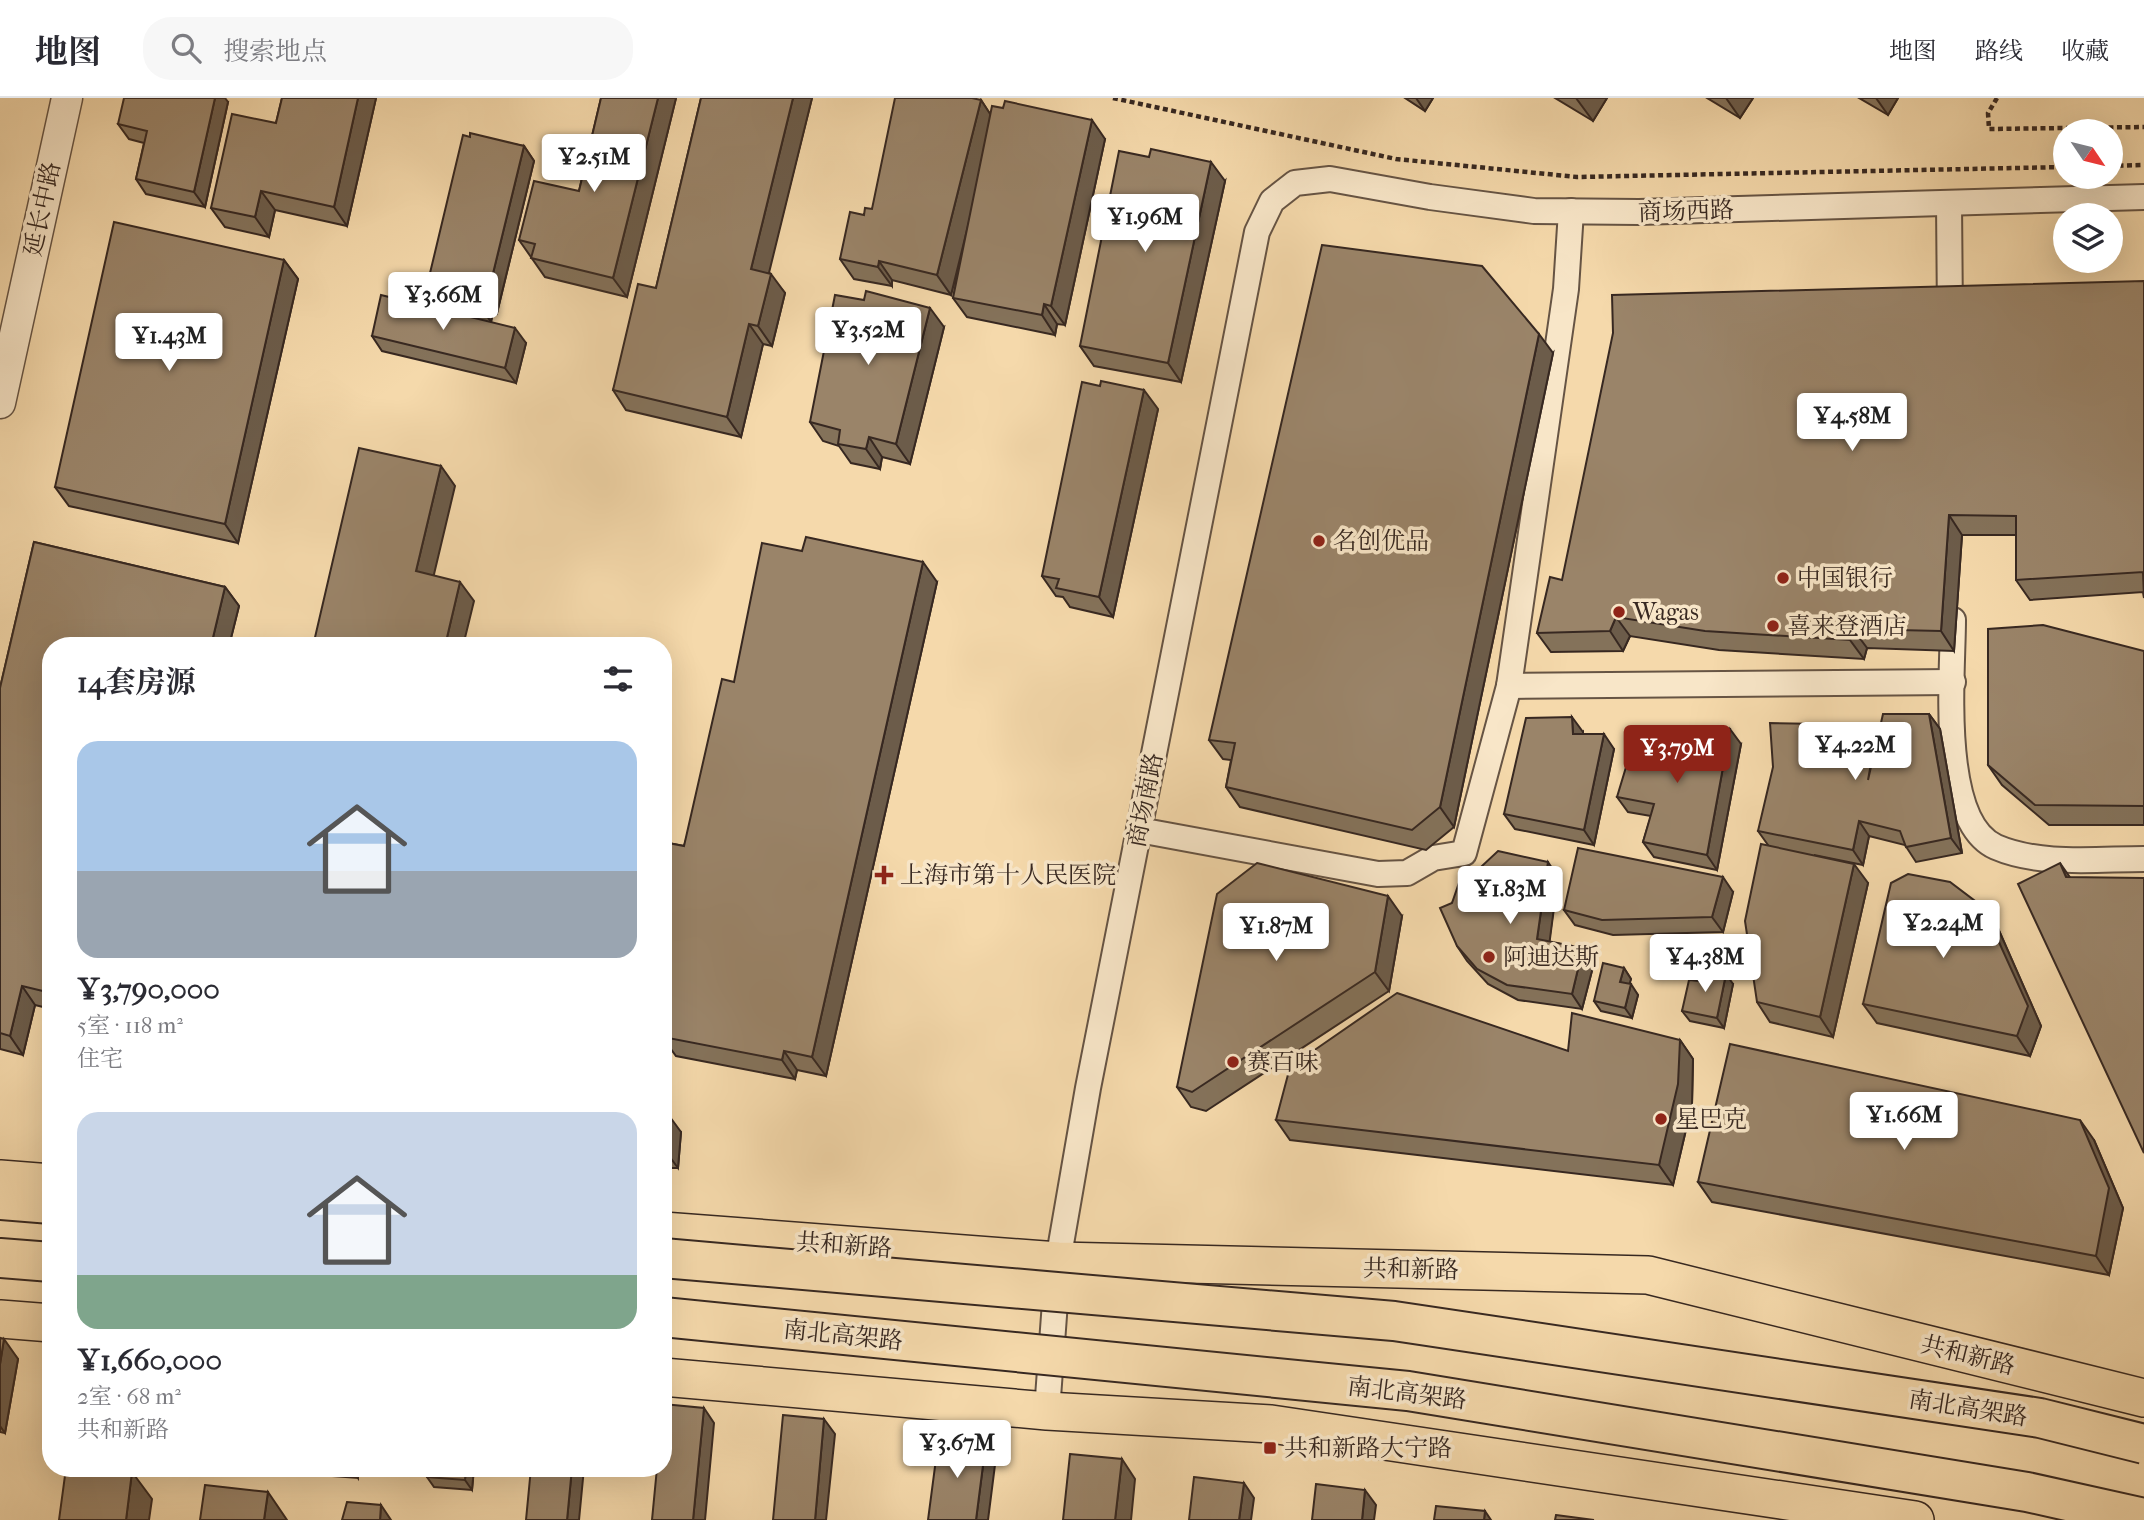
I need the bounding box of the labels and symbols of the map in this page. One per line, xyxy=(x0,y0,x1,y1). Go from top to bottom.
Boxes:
north arrow xyxy=(2053,119,2123,189)
pin: ¥2.51M xyxy=(537,134,651,194)
street label: 延长中路 xyxy=(18,159,66,259)
pin: ¥1.96M xyxy=(1088,194,1202,254)
street label: 商场西路 xyxy=(1638,195,1734,227)
pin: ¥3.66M xyxy=(386,272,500,332)
pin: ¥3.52M xyxy=(811,308,925,367)
pin: ¥1.43M xyxy=(112,314,226,373)
pin: ¥4.58M xyxy=(1795,394,1909,453)
place label: 名创优品 xyxy=(1333,527,1429,555)
marker: 名创优品 xyxy=(1311,533,1327,549)
place label: 中国银行 xyxy=(1797,564,1893,592)
marker: 中国银行 xyxy=(1775,570,1791,586)
place label: Wagas xyxy=(1632,598,1699,626)
marker: Wagas xyxy=(1611,604,1627,620)
place label: 喜来登酒店 xyxy=(1787,612,1907,640)
marker: 喜来登酒店 xyxy=(1765,618,1781,634)
pin: ¥4.22M xyxy=(1798,722,1912,782)
pin: ¥3.79M xyxy=(1620,726,1734,785)
street label: 商场南路 xyxy=(1122,750,1168,850)
place label: 上海市第十人民医院 xyxy=(900,861,1116,889)
marker: 上海市第十人民医院 xyxy=(874,865,894,885)
pin: ¥1.83M xyxy=(1453,866,1567,926)
pin: ¥2.24M xyxy=(1886,900,2000,960)
pin: ¥1.87M xyxy=(1219,904,1333,963)
pin: ¥4.38M xyxy=(1648,934,1762,994)
place label: 阿迪达斯 xyxy=(1503,943,1599,971)
marker: 阿迪达斯 xyxy=(1481,949,1497,965)
place label: 赛百味 xyxy=(1247,1048,1319,1076)
marker: 赛百味 xyxy=(1225,1054,1241,1070)
pin: ¥1.66M xyxy=(1847,1093,1961,1152)
place label: 星巴克 xyxy=(1675,1105,1747,1133)
marker: 星巴克 xyxy=(1653,1111,1669,1127)
street label: 共和新路 xyxy=(795,1228,893,1262)
street label: 共和新路 xyxy=(1363,1254,1459,1284)
street label: 南北高架路 xyxy=(782,1315,904,1355)
street label: 共和新路 xyxy=(1918,1330,2018,1380)
street label: 南北高架路 xyxy=(1346,1372,1468,1414)
street label: 南北高架路 xyxy=(1907,1385,2029,1431)
pin: ¥3.67M xyxy=(900,1420,1014,1480)
place label: 共和新路大宁路 xyxy=(1284,1434,1452,1462)
marker: 共和新路大宁路 xyxy=(1262,1440,1278,1456)

